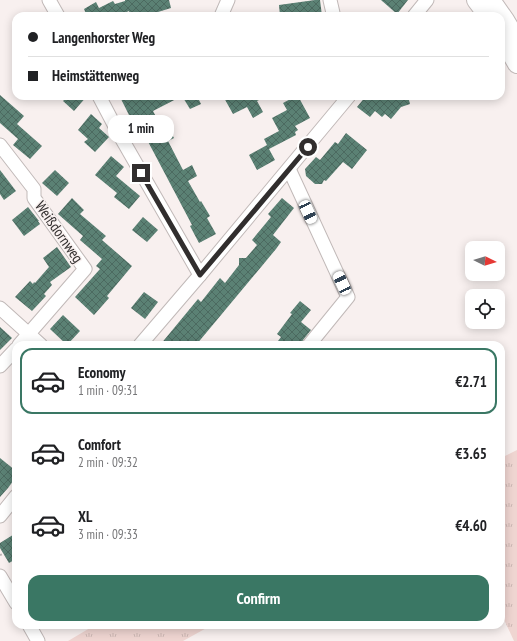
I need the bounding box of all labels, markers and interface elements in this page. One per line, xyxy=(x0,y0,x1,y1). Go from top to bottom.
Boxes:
text: Langenhorster Weg xyxy=(52,28,155,47)
text: Heimstättenweg xyxy=(52,66,139,85)
callout: 1 min xyxy=(108,115,174,143)
text: 1 min xyxy=(128,120,154,137)
route start xyxy=(299,138,317,156)
route end xyxy=(132,164,150,182)
street label: Weißdornweg xyxy=(31,197,88,266)
car xyxy=(297,199,319,225)
north arrow xyxy=(465,241,505,281)
map controls xyxy=(465,241,505,329)
car xyxy=(331,270,353,296)
button: locate xyxy=(465,289,505,329)
icon: car xyxy=(30,363,66,399)
text: Economy xyxy=(78,363,126,382)
text: €2.71 xyxy=(455,372,487,391)
text: 1 min · 09:31 xyxy=(78,382,138,399)
icon: car xyxy=(30,435,66,471)
text: Comfort xyxy=(78,435,121,454)
text: €3.65 xyxy=(455,444,487,463)
text: 2 min · 09:32 xyxy=(78,454,138,471)
icon: car xyxy=(30,507,66,543)
text: XL xyxy=(78,507,92,526)
text: €4.60 xyxy=(455,516,487,535)
text: 3 min · 09:33 xyxy=(78,526,138,543)
button: Confirm xyxy=(28,575,489,621)

